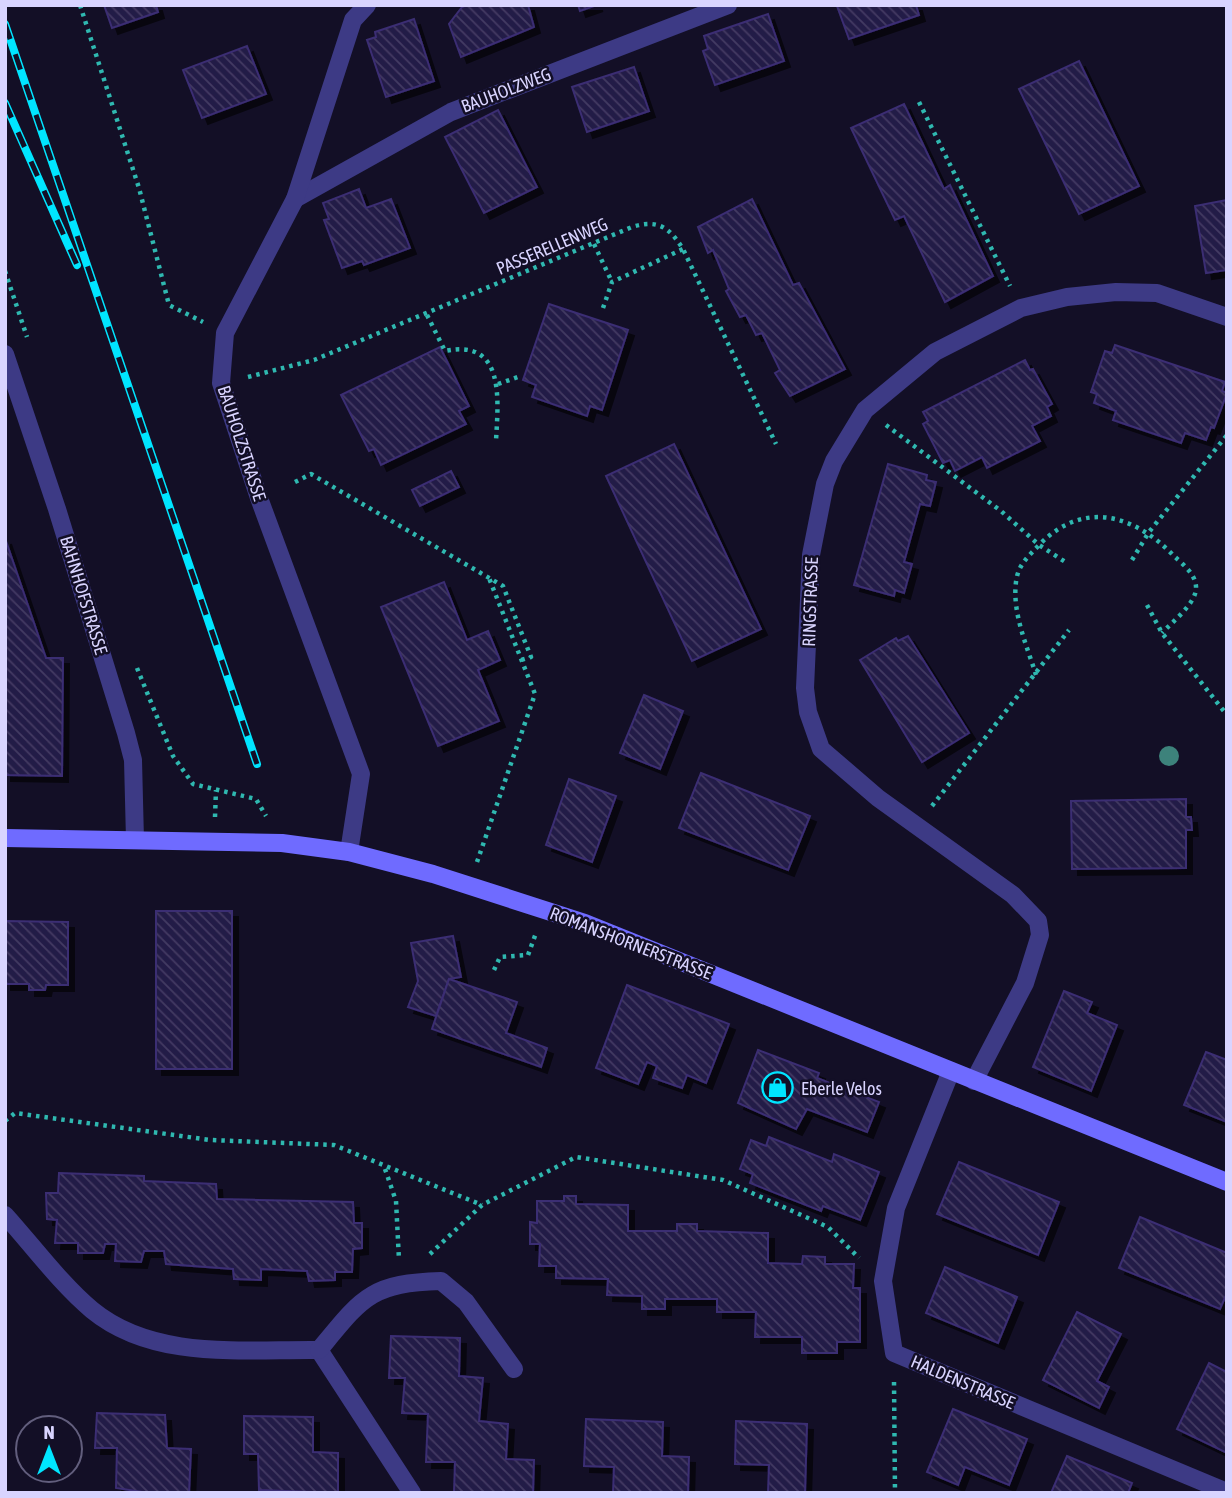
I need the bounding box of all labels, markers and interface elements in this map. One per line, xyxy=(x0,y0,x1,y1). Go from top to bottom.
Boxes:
street label: BAUHOLZWEG xyxy=(458,63,554,117)
street label: PASSERELLENWEG xyxy=(493,213,611,279)
street label: BAUHOLZSTRASSE xyxy=(213,383,271,504)
street label: BAHNHOFSTRASSE xyxy=(56,533,112,657)
street label: RINGSTRASSE xyxy=(798,556,822,647)
street label: ROMANSHORNERSTRASSE xyxy=(547,902,715,984)
shop icon: Eberle Velos xyxy=(761,1071,795,1105)
place label: Eberle Velos xyxy=(801,1078,882,1099)
street label: HALDENSTRASSE xyxy=(908,1351,1018,1413)
north arrow xyxy=(14,1414,84,1484)
text: N xyxy=(43,1421,55,1443)

